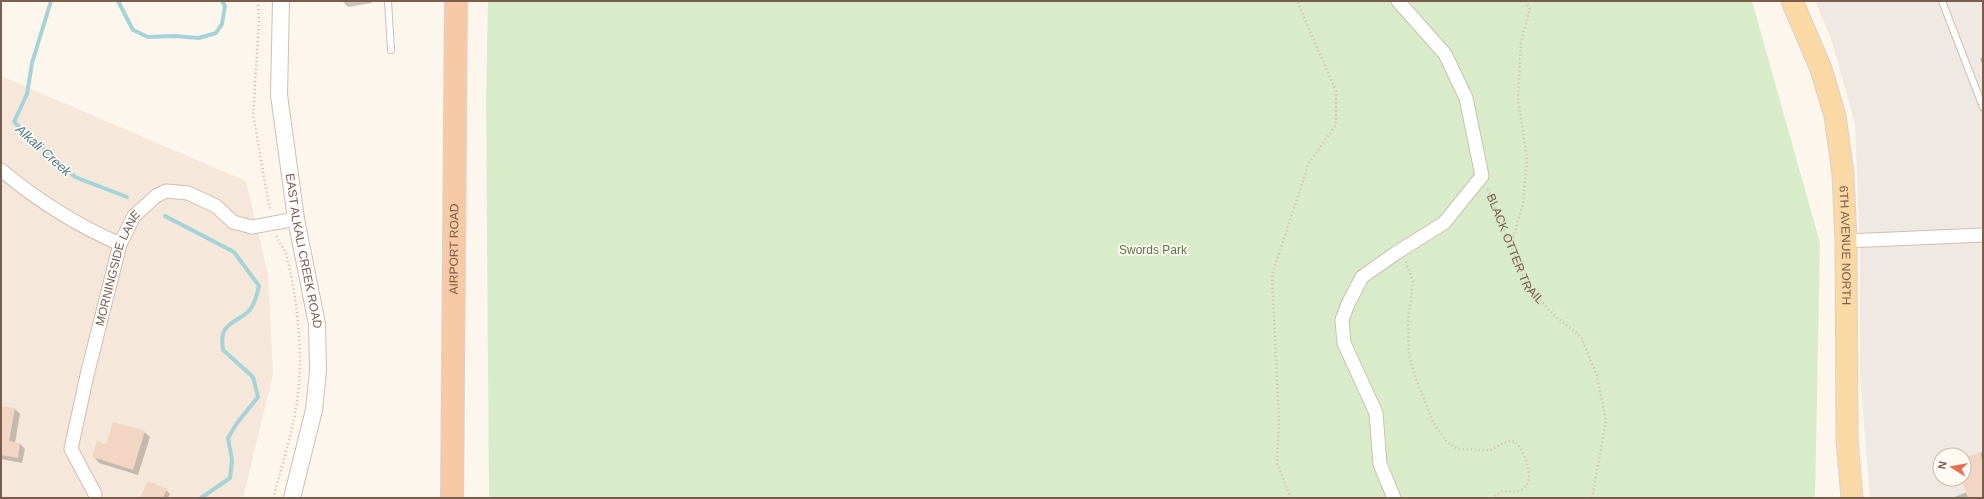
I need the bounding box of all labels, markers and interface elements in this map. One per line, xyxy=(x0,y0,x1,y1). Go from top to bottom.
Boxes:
water label: Alkali Creek xyxy=(12,121,76,180)
street label: EAST ALKALI CREEK ROAD xyxy=(283,173,324,329)
street label: 6TH AVENUE NORTH xyxy=(1837,185,1853,305)
street label: BLACK OTTER TRAIL xyxy=(1484,192,1547,307)
street label: AIRPORT ROAD xyxy=(447,203,461,295)
street label: MORNINGSIDE LANE xyxy=(93,207,143,327)
park label: Swords Park xyxy=(1119,243,1188,257)
north arrow xyxy=(1932,447,1972,487)
text: N xyxy=(1936,460,1949,470)

